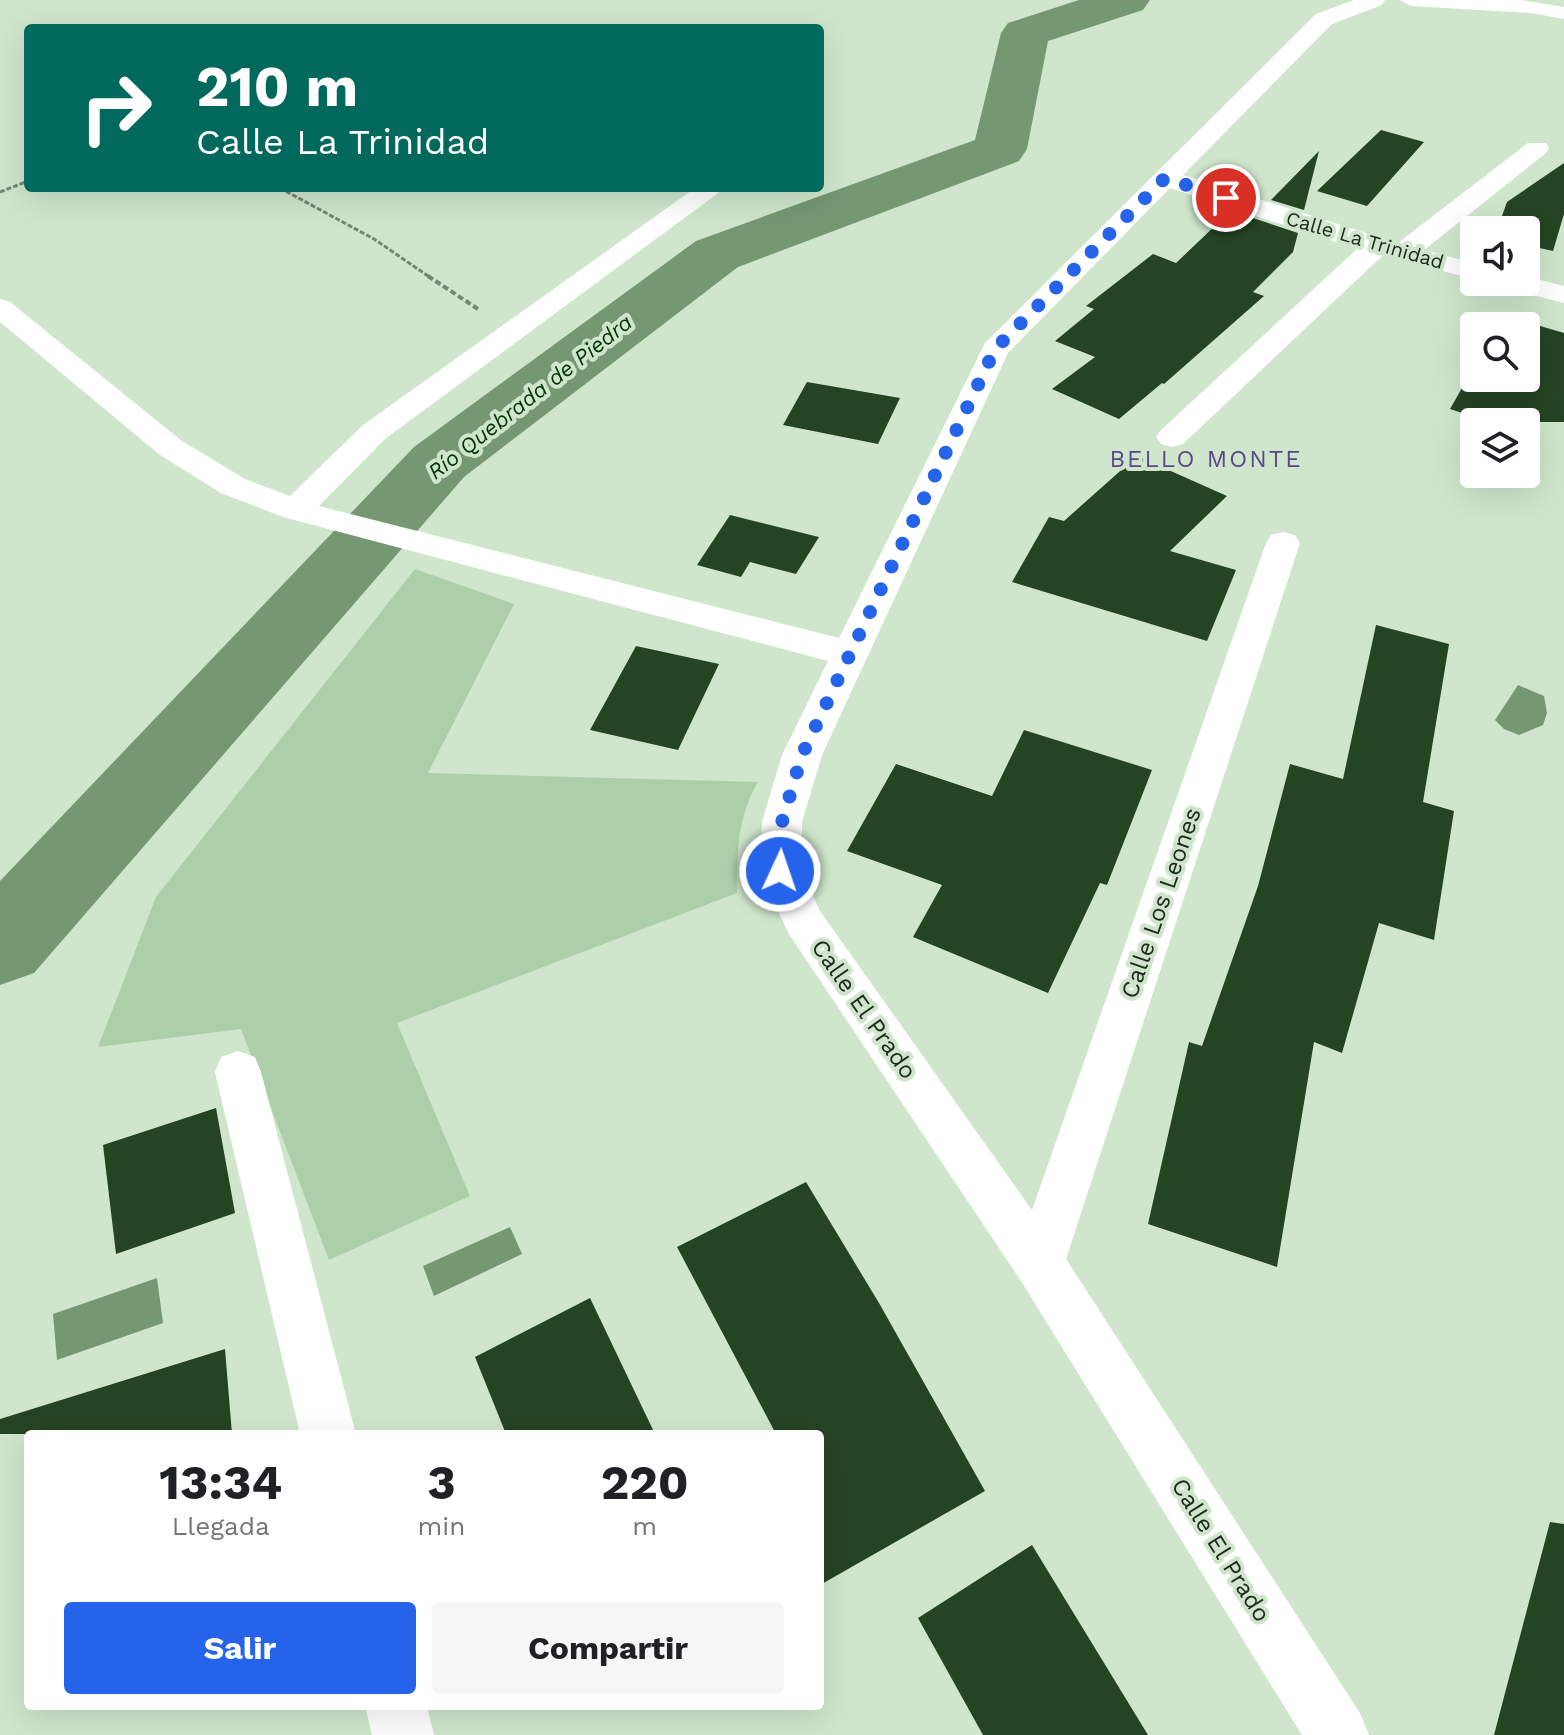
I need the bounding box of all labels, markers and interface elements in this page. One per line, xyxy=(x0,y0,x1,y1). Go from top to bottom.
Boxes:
text: 210 m xyxy=(196,54,358,120)
icon: right xyxy=(64,56,168,160)
text: Calle La Trinidad xyxy=(196,121,489,163)
pin xyxy=(1192,164,1260,232)
icon: arrive xyxy=(1204,176,1248,220)
street label: Calle La Trinidad xyxy=(1283,206,1447,274)
map controls xyxy=(1460,216,1540,488)
button: sound xyxy=(1460,216,1540,296)
water label: Río Quebrada de Piedra xyxy=(423,309,637,485)
button: search xyxy=(1460,312,1540,392)
button: layers xyxy=(1460,408,1540,488)
district label: BELLO MONTE xyxy=(1109,445,1303,473)
street label: Calle Los Leones xyxy=(1115,804,1207,1002)
position arrow xyxy=(738,829,822,913)
street label: Calle El Prado xyxy=(806,934,922,1084)
text: 13:34 xyxy=(159,1454,282,1511)
text: 3 xyxy=(427,1454,456,1511)
text: 220 xyxy=(601,1454,689,1511)
street label: Calle El Prado xyxy=(1166,1473,1276,1627)
text: Llegada xyxy=(172,1511,270,1541)
text: min xyxy=(418,1511,465,1541)
text: m xyxy=(632,1511,657,1541)
button: Salir xyxy=(64,1602,416,1694)
button: Compartir xyxy=(432,1602,784,1694)

